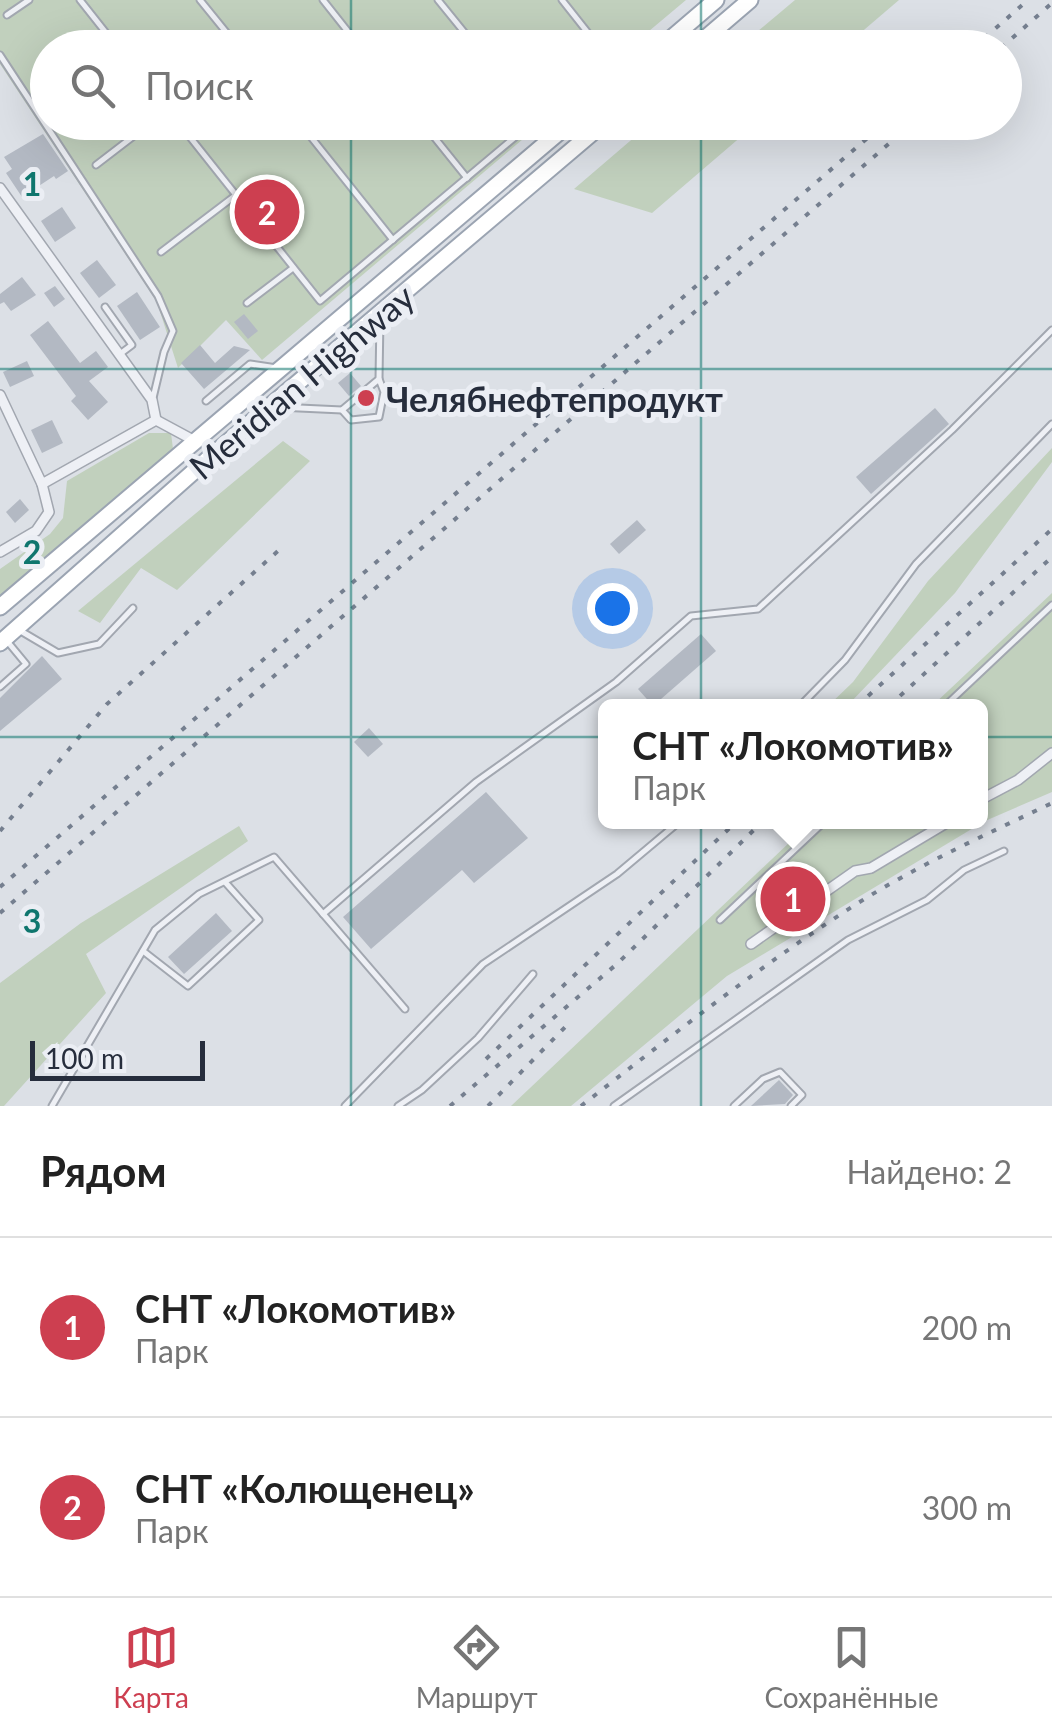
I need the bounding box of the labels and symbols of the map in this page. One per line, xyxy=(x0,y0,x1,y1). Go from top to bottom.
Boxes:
text: 1 xyxy=(23,164,41,203)
pin: 2 xyxy=(234,174,300,250)
street label: Meridian Highway xyxy=(180,275,422,487)
place label: Челябнефтепродукт xyxy=(386,377,723,419)
marker: Челябнефтепродукт xyxy=(355,387,377,409)
text: 2 xyxy=(23,532,41,571)
your location xyxy=(587,583,638,634)
pin: 1 xyxy=(760,862,826,936)
text: 3 xyxy=(23,901,41,940)
scale bar xyxy=(30,1036,205,1080)

